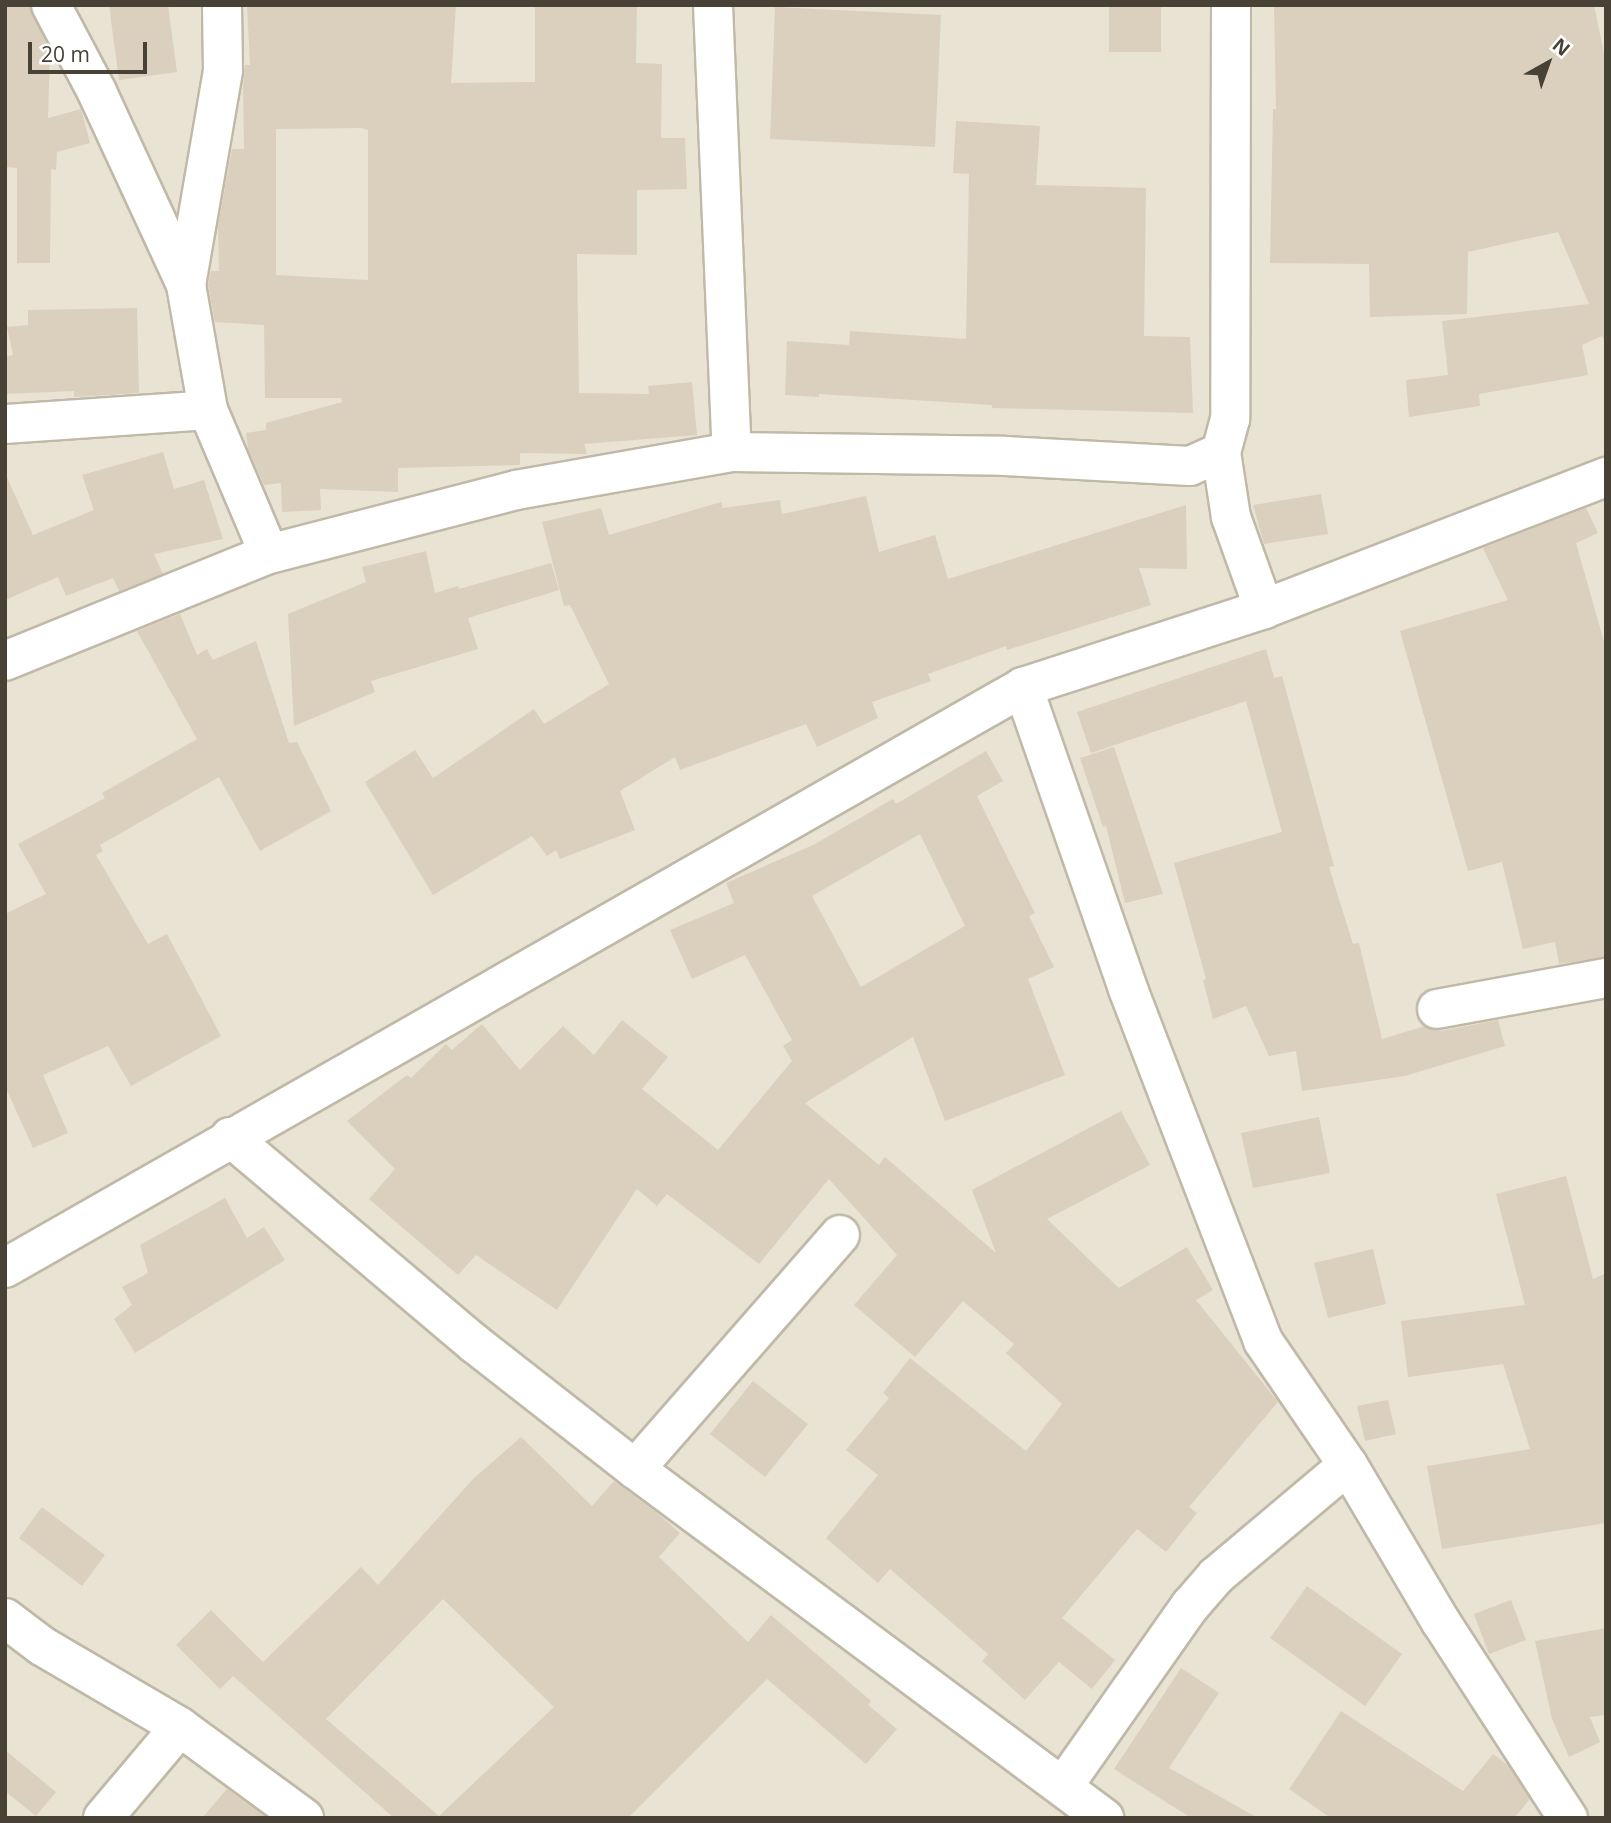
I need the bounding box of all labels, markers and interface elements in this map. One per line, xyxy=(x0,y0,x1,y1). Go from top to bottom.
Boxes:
scale bar xyxy=(32,28,150,72)
north arrow xyxy=(1513,28,1583,98)
text: N xyxy=(1547,32,1576,62)
text: 20 m xyxy=(41,40,90,68)

